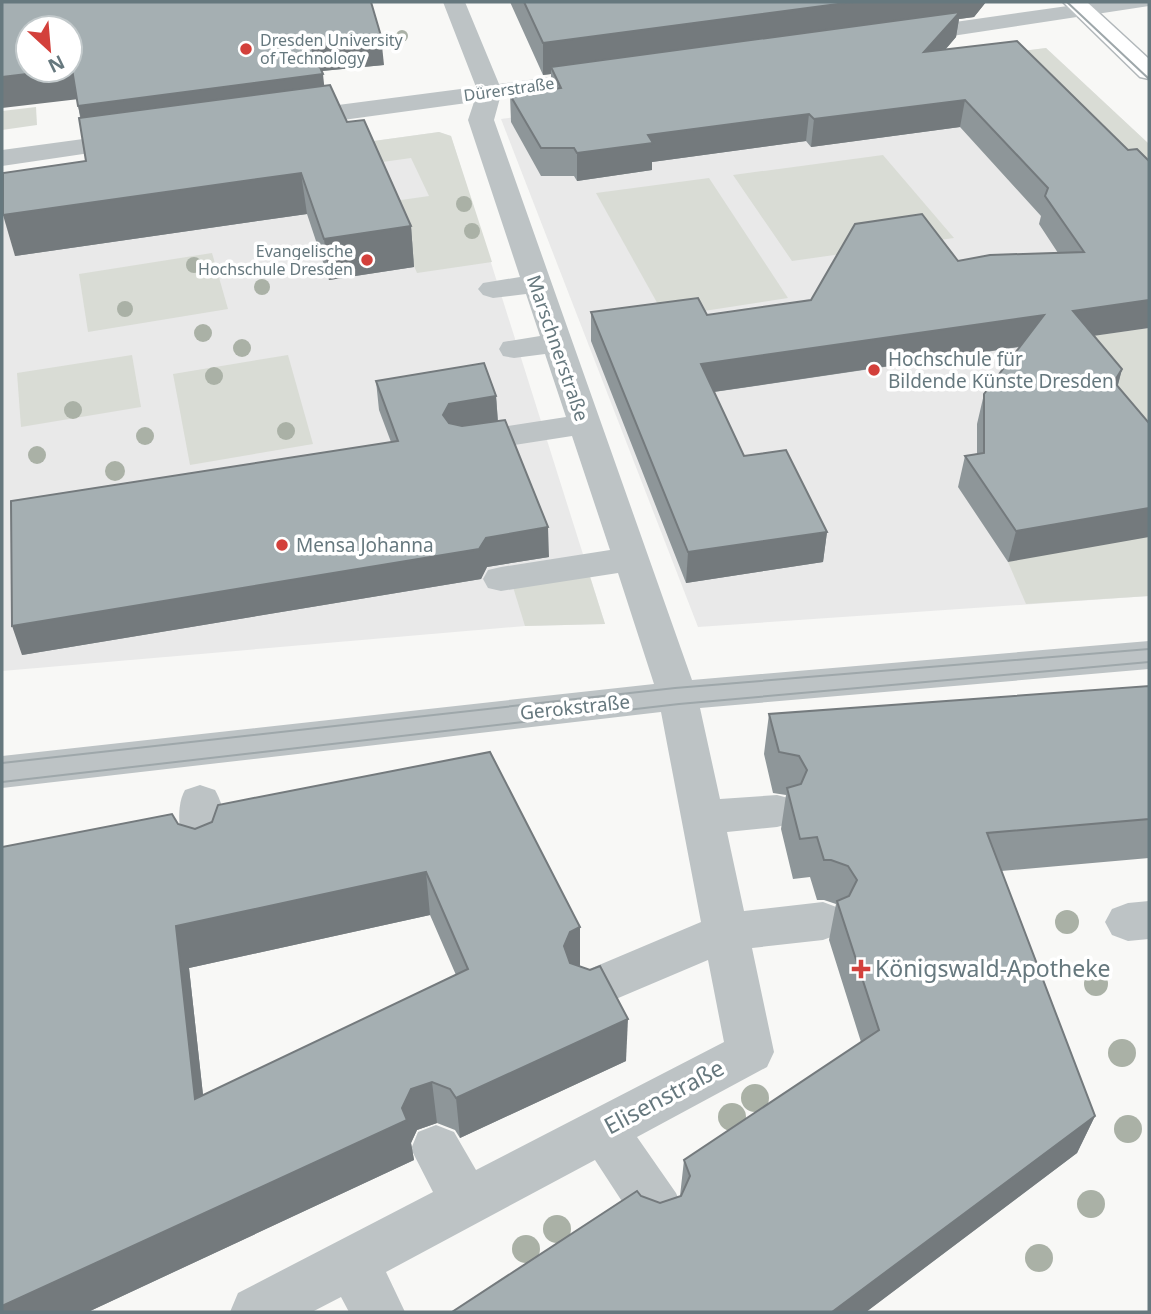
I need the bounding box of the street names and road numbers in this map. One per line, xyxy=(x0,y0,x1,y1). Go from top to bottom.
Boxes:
street label: Dürerstraße xyxy=(462,72,556,106)
street label: Marschnerstraße xyxy=(521,272,595,424)
street label: Gerokstraße xyxy=(519,688,631,726)
street label: Elisenstraße xyxy=(598,1051,729,1141)

